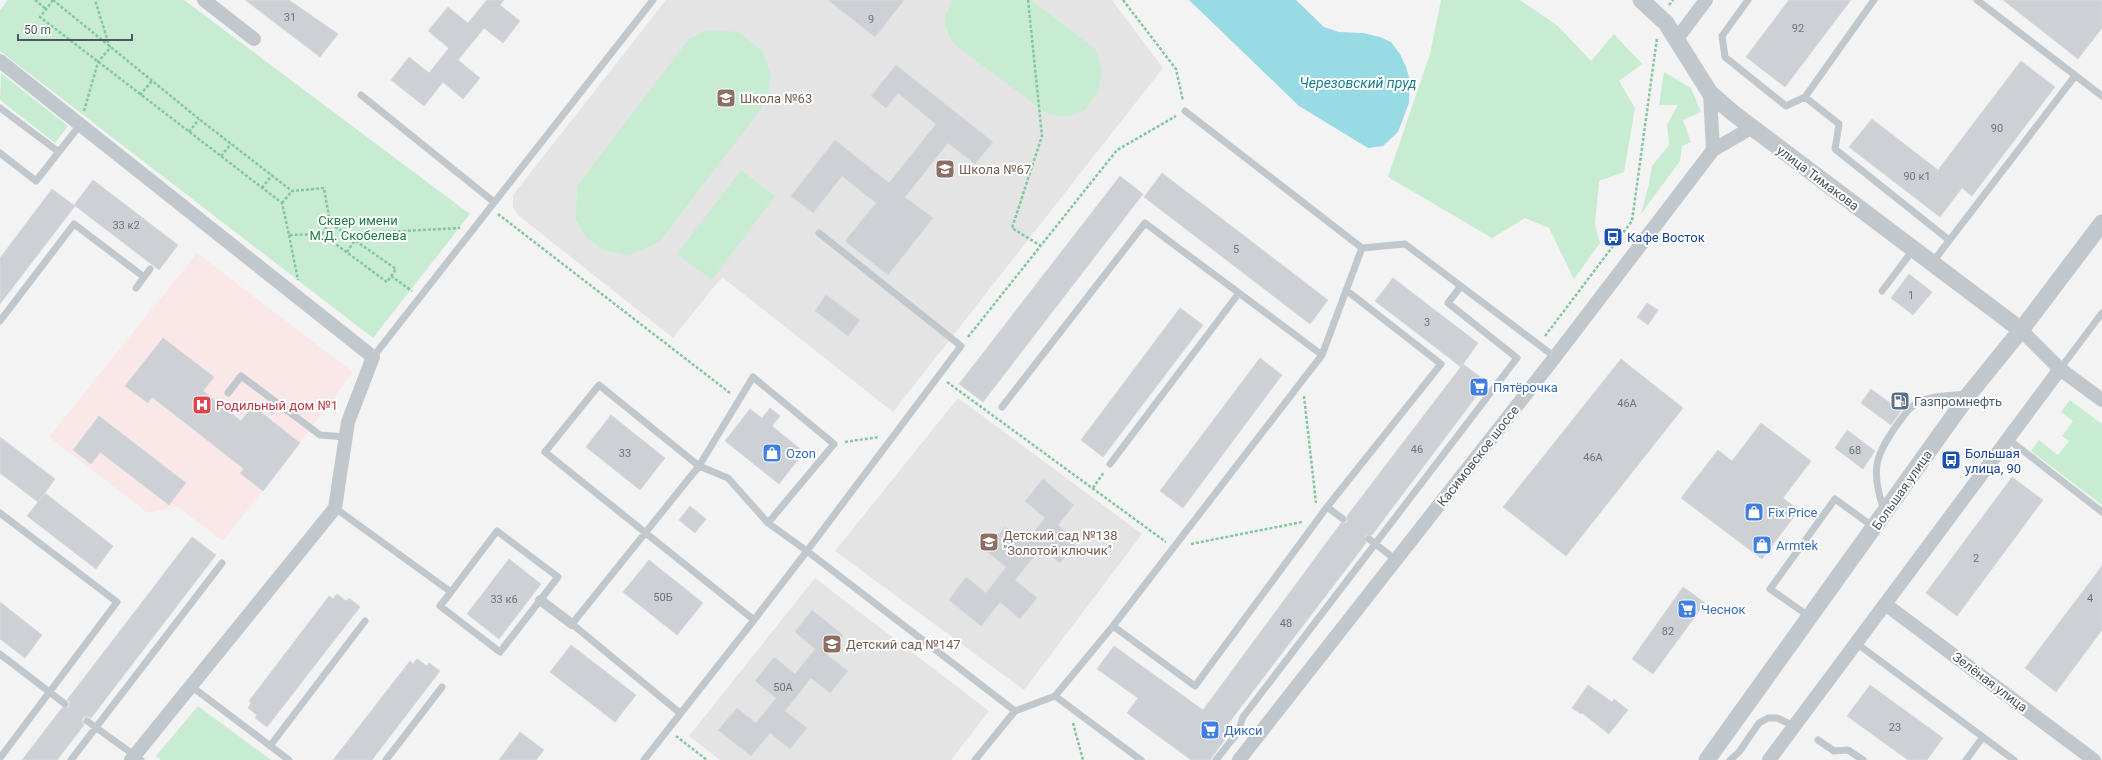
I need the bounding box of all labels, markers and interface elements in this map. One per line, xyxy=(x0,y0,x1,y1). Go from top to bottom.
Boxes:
house number: 31 xyxy=(284,11,296,24)
house number: 9 xyxy=(868,13,874,26)
scale bar xyxy=(18,16,132,42)
house number: 92 xyxy=(1792,22,1804,35)
text: 50 m xyxy=(24,23,51,37)
water label: Черезовский пруд xyxy=(1300,75,1416,91)
school or university icon: Школа №63 xyxy=(715,87,737,109)
place label: Школа №63 xyxy=(740,91,812,106)
house number: 90 xyxy=(1991,122,2003,135)
street label: улица Тимакова xyxy=(1774,142,1862,214)
school or university icon: Школа №67 xyxy=(934,158,956,180)
place label: Школа №67 xyxy=(959,162,1031,177)
house number: 90 к1 xyxy=(1903,170,1931,183)
park label: Сквер имени М.Д. Скобелева xyxy=(310,213,406,243)
house number: 33 к2 xyxy=(112,219,140,232)
bus stop icon: Кафе Восток xyxy=(1602,226,1624,248)
place label: Кафе Восток xyxy=(1627,230,1705,245)
house number: 5 xyxy=(1233,243,1239,256)
house number: 1 xyxy=(1908,289,1914,302)
house number: 3 xyxy=(1424,316,1430,329)
supermarket icon: Пятёрочка xyxy=(1468,376,1490,398)
place label: Пятёрочка xyxy=(1493,380,1558,395)
fuel station icon: Газпромнефть xyxy=(1889,390,1911,412)
hospital icon: Родильный дом №1 xyxy=(191,394,213,416)
place label: Газпромнефть xyxy=(1914,394,2002,409)
house number: 46А xyxy=(1617,397,1638,410)
place label: Родильный дом №1 xyxy=(216,398,338,413)
street label: Касимовское шоссе xyxy=(1434,402,1522,509)
shop icon: Ozon xyxy=(761,442,783,464)
house number: 46 xyxy=(1411,443,1423,456)
house number: 68 xyxy=(1849,444,1861,457)
place label: Ozon xyxy=(786,446,816,461)
place label: Большая улица, 90 xyxy=(1965,446,2021,476)
house number: 33 xyxy=(619,447,631,460)
street label: Большая улица xyxy=(1869,447,1935,533)
bus stop icon: Большая улица, 90 xyxy=(1940,449,1962,471)
house number: 46А xyxy=(1583,451,1604,464)
shop icon: Fix Price xyxy=(1743,501,1765,523)
place label: Fix Price xyxy=(1768,505,1818,520)
place label: Детский сад №138 "Золотой ключик" xyxy=(1003,528,1118,558)
school or university icon: Детский сад №138 "Золотой ключик" xyxy=(978,531,1000,553)
shop icon: Armtek xyxy=(1751,534,1773,556)
place label: Armtek xyxy=(1776,538,1818,553)
house number: 2 xyxy=(1973,552,1979,565)
house number: 50Б xyxy=(653,591,673,604)
house number: 4 xyxy=(2087,592,2093,605)
house number: 33 к6 xyxy=(490,593,518,606)
supermarket icon: Чеснок xyxy=(1676,598,1698,620)
place label: Чеснок xyxy=(1701,602,1746,617)
house number: 48 xyxy=(1280,617,1292,630)
house number: 82 xyxy=(1662,625,1674,638)
school or university icon: Детский сад №147 xyxy=(821,633,843,655)
place label: Детский сад №147 xyxy=(846,637,961,652)
street label: Зелёная улица xyxy=(1950,649,2030,715)
house number: 50А xyxy=(773,681,794,694)
supermarket icon: Дикси xyxy=(1199,719,1221,741)
house number: 23 xyxy=(1889,721,1901,734)
place label: Дикси xyxy=(1224,723,1263,738)

